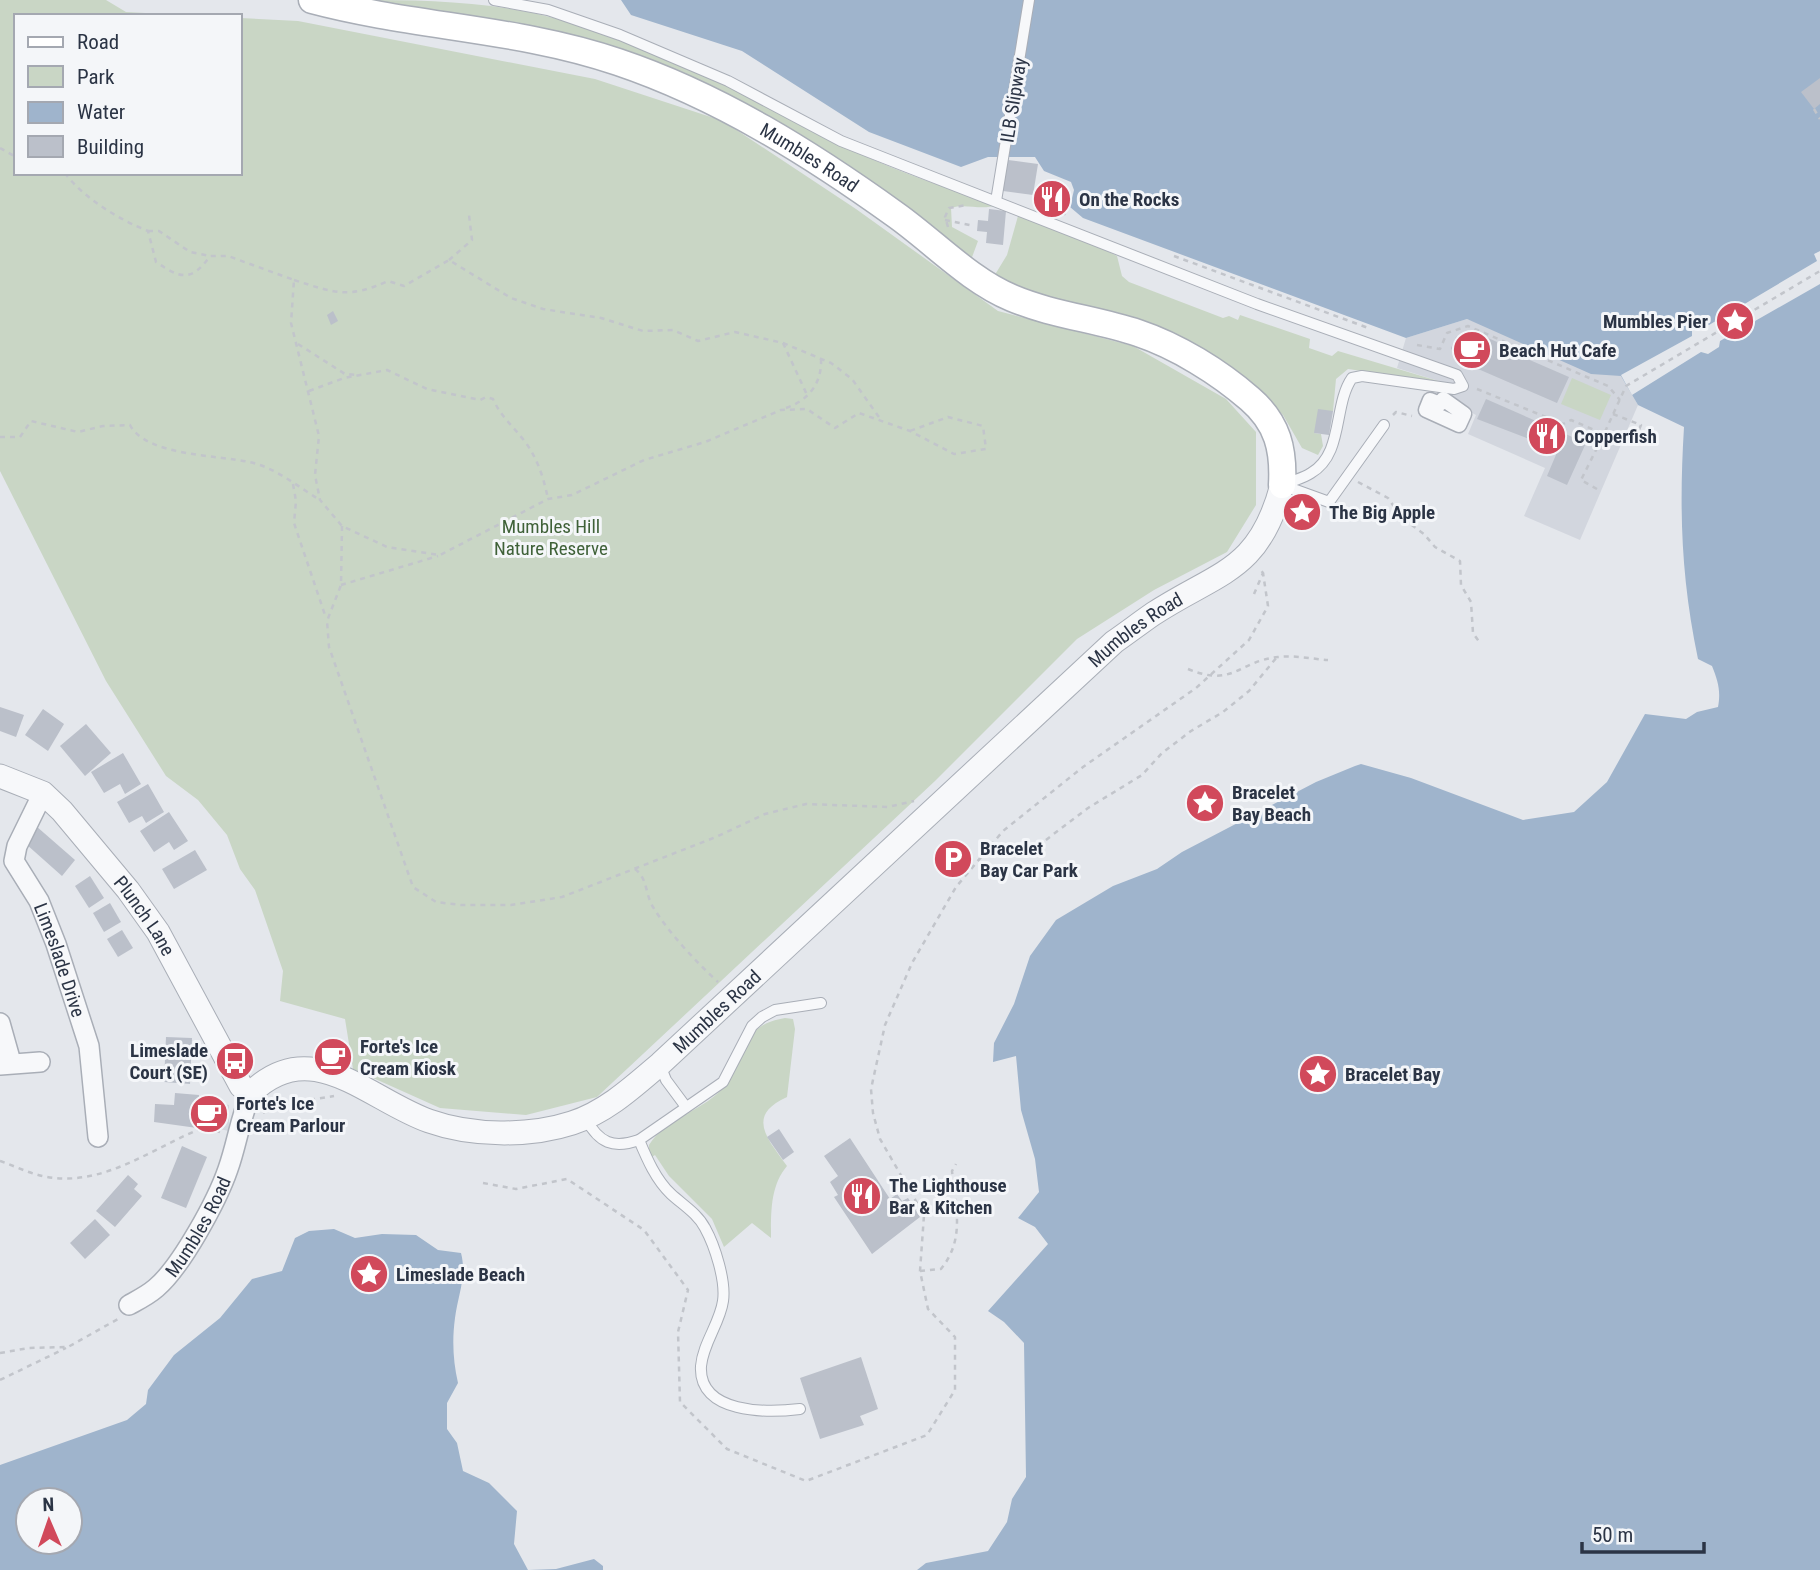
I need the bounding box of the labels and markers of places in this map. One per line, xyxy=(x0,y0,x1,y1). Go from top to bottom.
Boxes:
restaurant icon: On the Rocks xyxy=(1031,178,1073,220)
place label: On the Rocks xyxy=(1079,188,1179,211)
place icon: Mumbles Pier xyxy=(1714,300,1756,342)
place label: Mumbles Pier xyxy=(1603,310,1708,333)
cafe icon: Beach Hut Cafe xyxy=(1451,329,1493,371)
place label: Beach Hut Cafe xyxy=(1499,339,1616,362)
restaurant icon: Copperfish xyxy=(1526,415,1568,457)
place label: Copperfish xyxy=(1574,425,1657,448)
place icon: The Big Apple xyxy=(1281,491,1323,533)
place label: The Big Apple xyxy=(1329,501,1435,524)
place label: Bracelet Bay Beach xyxy=(1232,781,1311,826)
place icon: Bracelet Bay Beach xyxy=(1184,782,1226,824)
place label: Bracelet Bay Car Park xyxy=(980,837,1079,882)
parking icon: Bracelet Bay Car Park xyxy=(932,838,974,880)
place label: Forte's Ice Cream Kiosk xyxy=(360,1035,457,1080)
cafe icon: Forte's Ice Cream Kiosk xyxy=(312,1036,354,1078)
place label: Limeslade Court (SE) xyxy=(130,1039,208,1084)
bus stop icon: Limeslade Court (SE) xyxy=(214,1040,256,1082)
place icon: Bracelet Bay xyxy=(1297,1053,1339,1095)
place label: Bracelet Bay xyxy=(1345,1063,1441,1086)
place label: Forte's Ice Cream Parlour xyxy=(236,1092,345,1137)
cafe icon: Forte's Ice Cream Parlour xyxy=(188,1093,230,1135)
place label: The Lighthouse Bar & Kitchen xyxy=(889,1174,1007,1219)
restaurant icon: The Lighthouse Bar & Kitchen xyxy=(841,1175,883,1217)
place icon: Limeslade Beach xyxy=(348,1253,390,1295)
place label: Limeslade Beach xyxy=(396,1263,525,1286)

